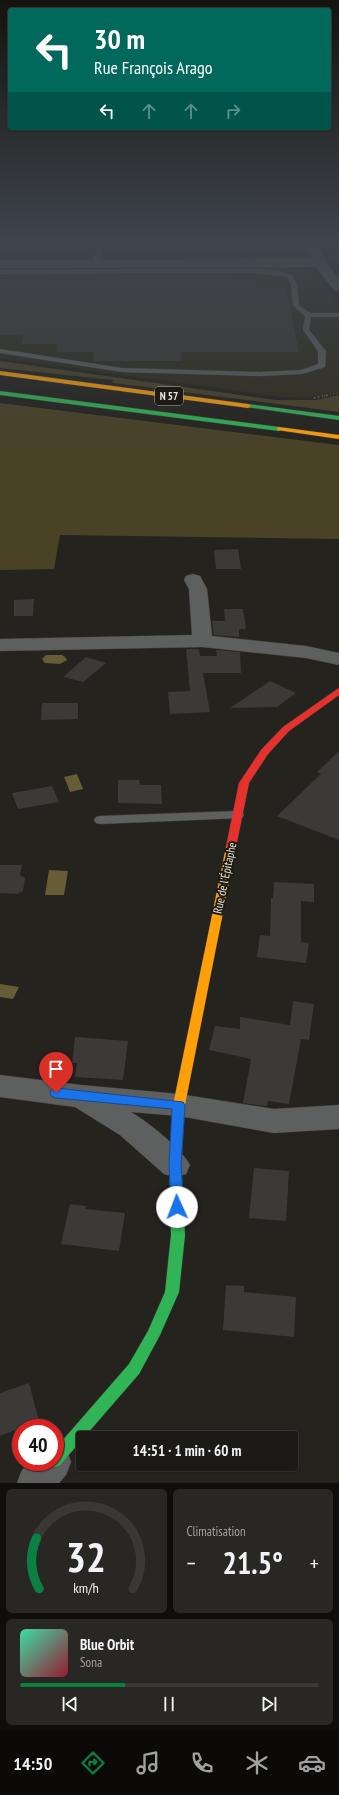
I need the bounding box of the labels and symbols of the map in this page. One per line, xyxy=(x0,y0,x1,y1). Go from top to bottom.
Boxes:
road number: N 57 xyxy=(155,387,183,405)
street label: Rue de l'Épitaphe xyxy=(210,841,239,915)
pin xyxy=(39,1052,73,1093)
position arrow xyxy=(156,1186,198,1228)
speed limit sign: 40 xyxy=(12,1419,64,1471)

